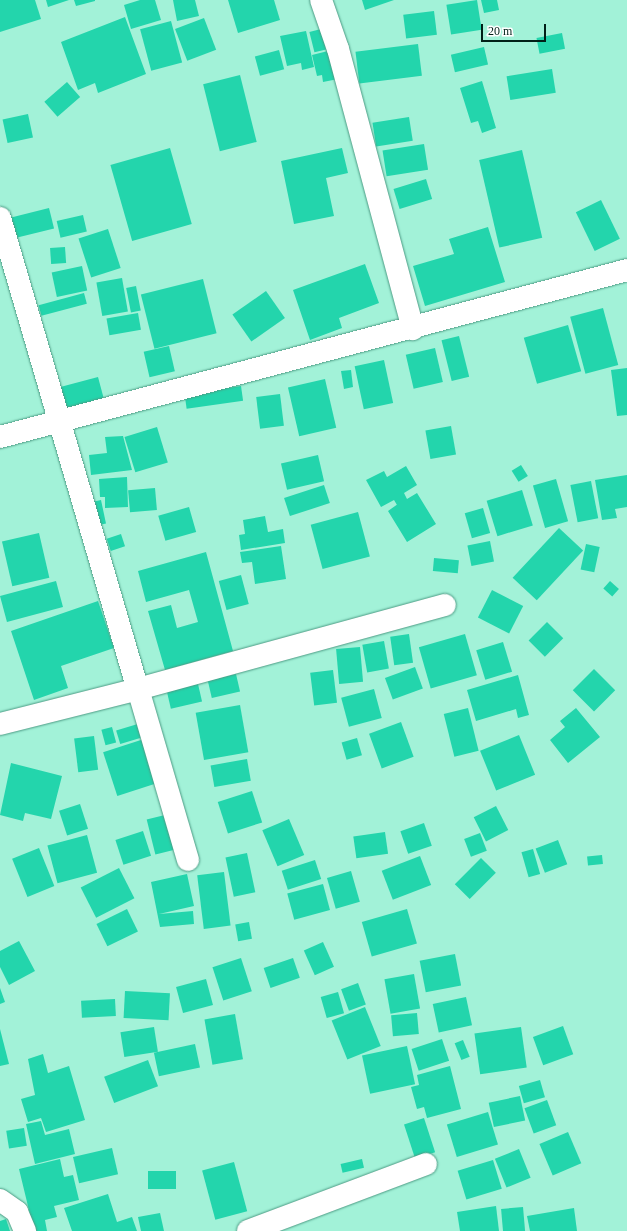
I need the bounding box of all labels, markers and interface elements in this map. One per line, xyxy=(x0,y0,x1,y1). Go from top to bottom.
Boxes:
scale bar xyxy=(483,16,548,42)
text: 20 m xyxy=(488,24,512,38)

